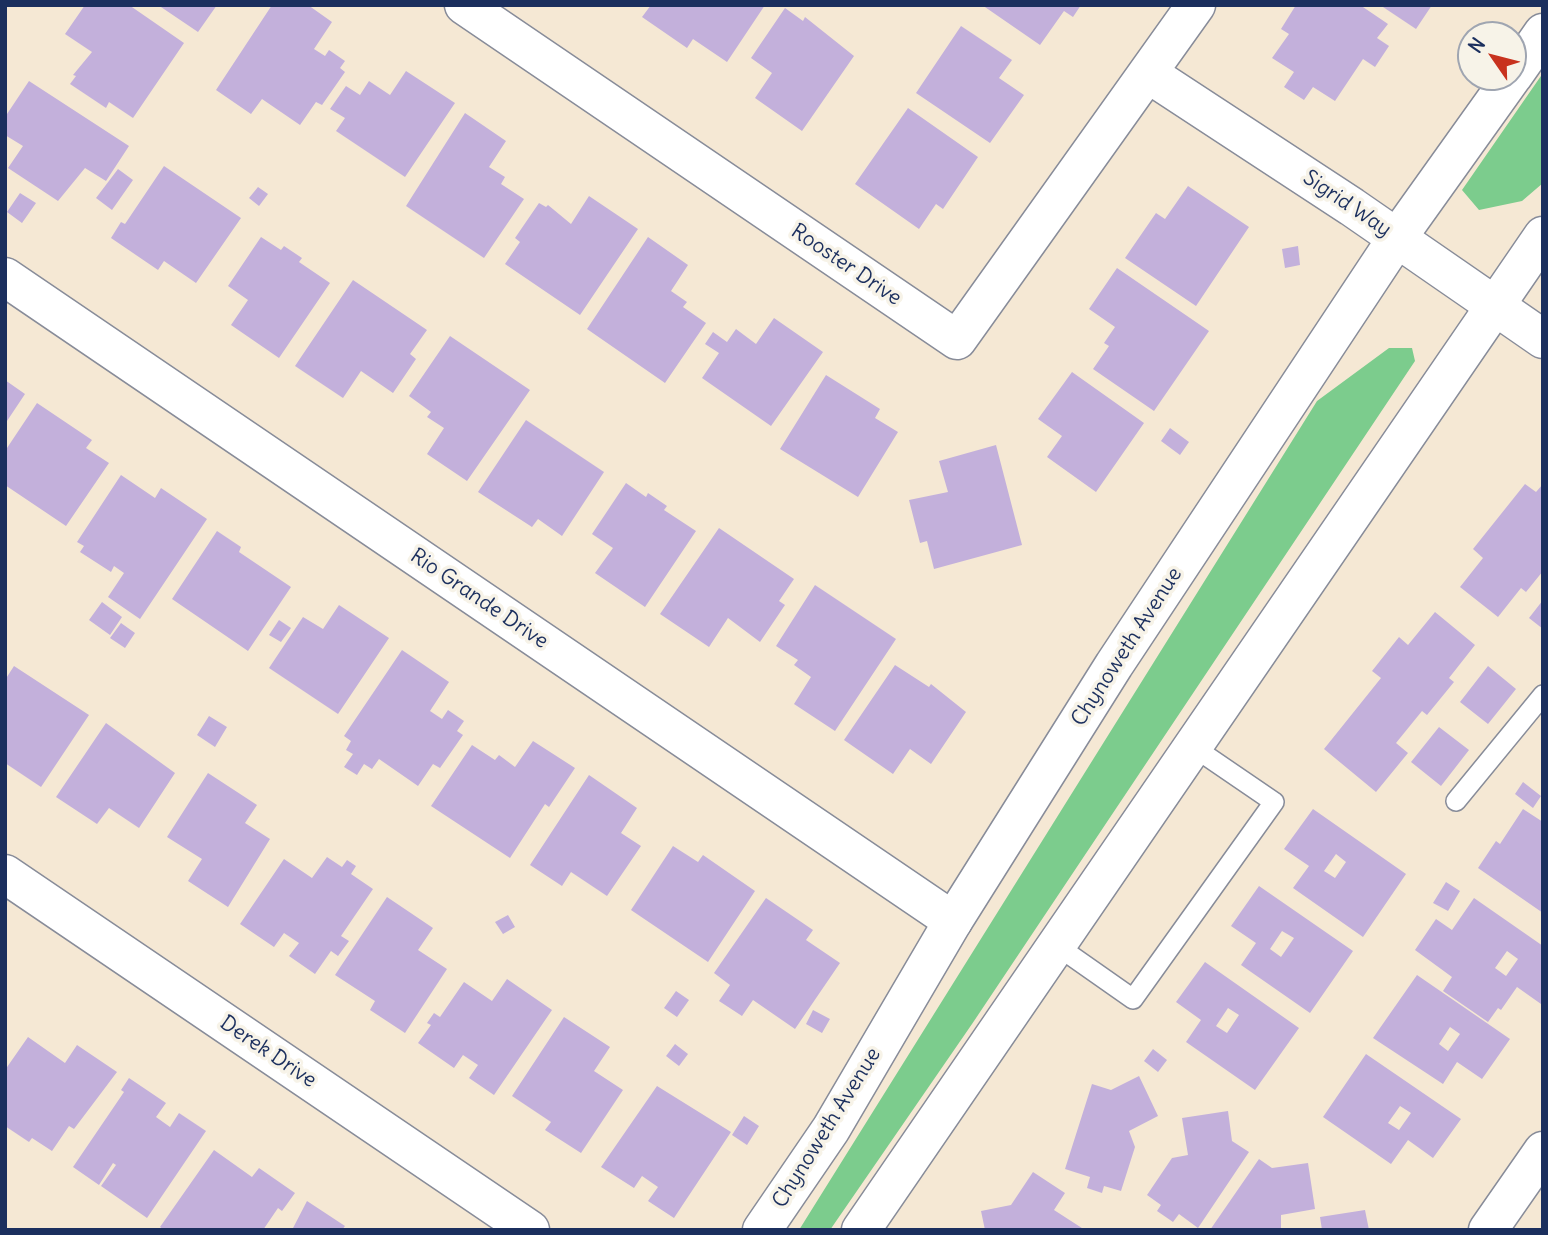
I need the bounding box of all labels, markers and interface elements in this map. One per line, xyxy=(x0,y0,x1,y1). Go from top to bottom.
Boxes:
north arrow xyxy=(1457,21,1527,91)
text: N xyxy=(1463,33,1490,57)
street label: Sigrid Way xyxy=(1298,165,1396,243)
street label: Rooster Drive xyxy=(786,219,906,311)
street label: Rio Grande Drive xyxy=(405,544,553,654)
street label: Chynoweth Avenue xyxy=(1066,563,1188,731)
street label: Derek Drive xyxy=(215,1011,321,1093)
street label: Chynoweth Avenue xyxy=(768,1043,886,1213)

